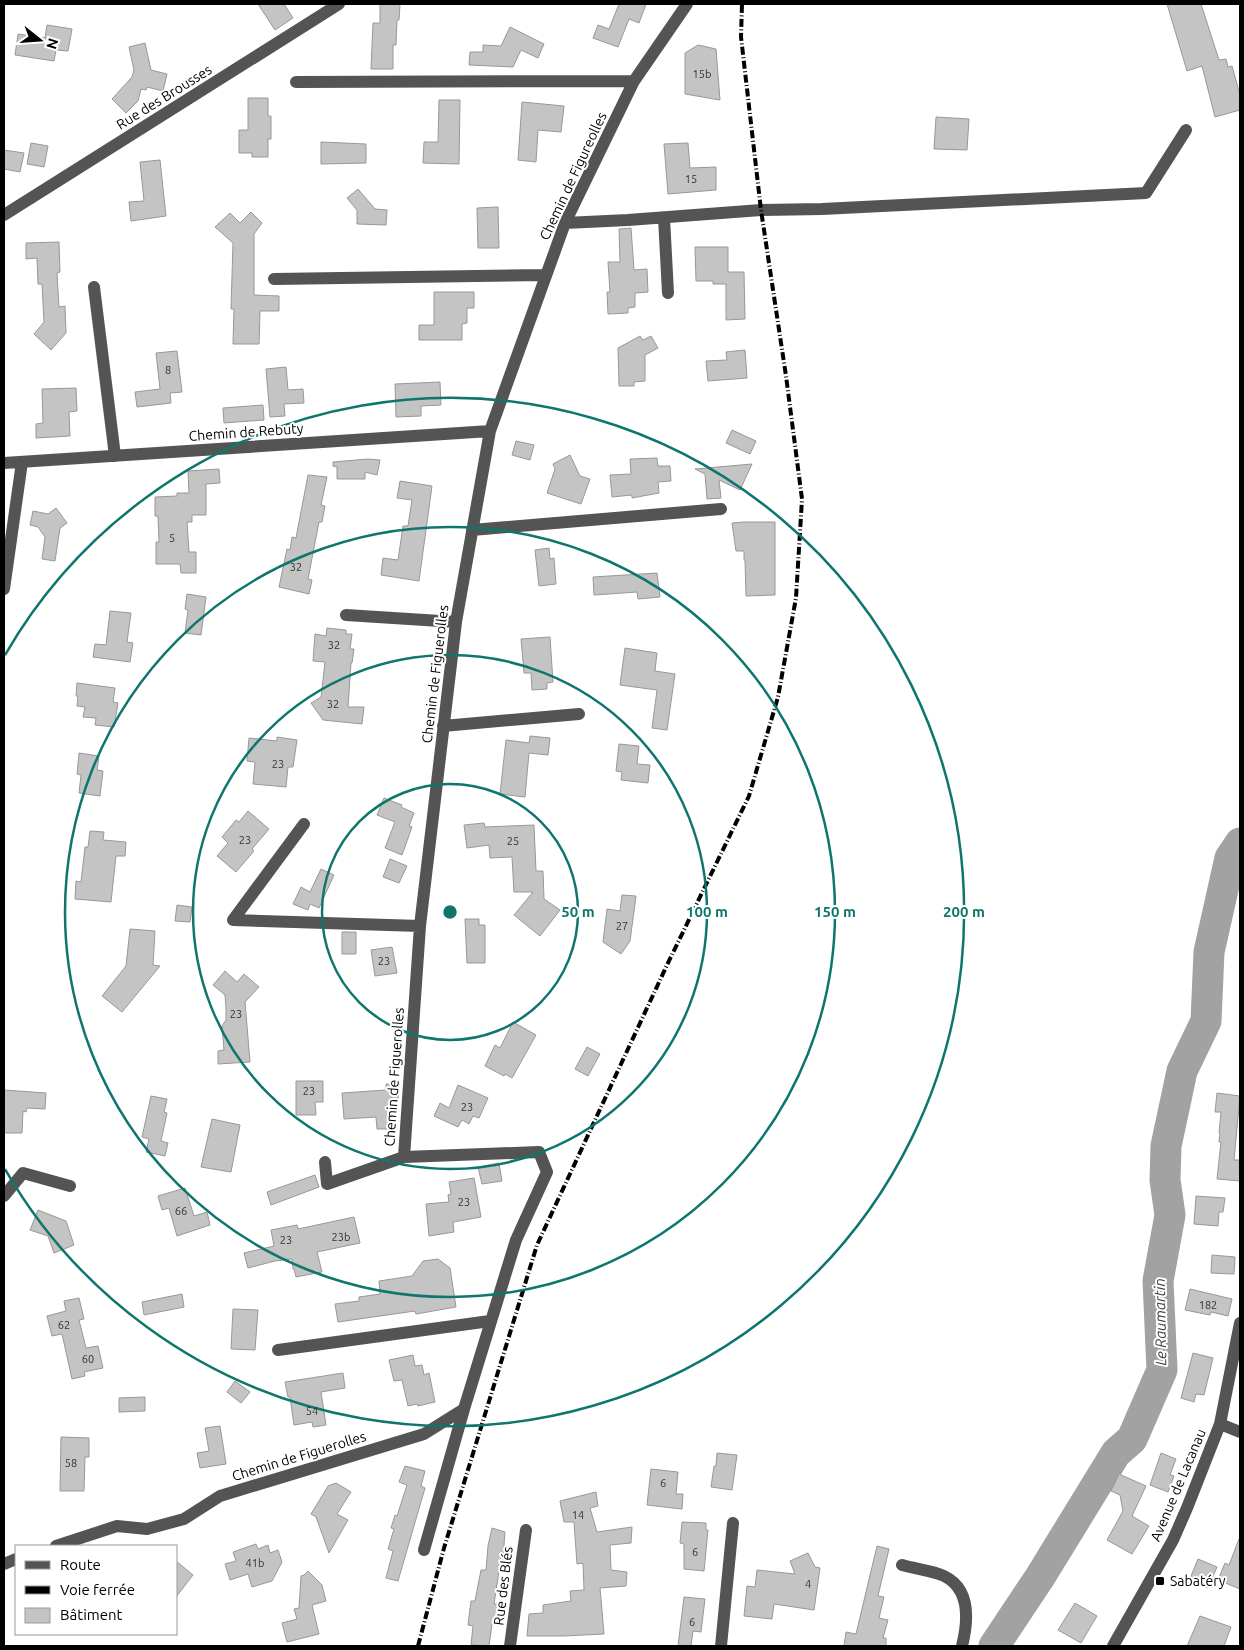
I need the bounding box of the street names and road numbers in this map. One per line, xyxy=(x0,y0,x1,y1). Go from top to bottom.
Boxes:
street label: Rue des Brousses xyxy=(113,61,215,133)
street label: Chemin de Figureolles xyxy=(536,110,610,242)
street label: Chemin de Rebuty xyxy=(188,420,304,444)
street label: Chemin de Figuerolles xyxy=(419,604,451,744)
street label: Chemin de Figuerolles xyxy=(381,1007,407,1147)
street label: Avenue de Lacanau xyxy=(1147,1426,1209,1544)
street label: Chemin de Figuerolles xyxy=(230,1428,368,1484)
street label: Rue des Blés xyxy=(490,1546,516,1626)

